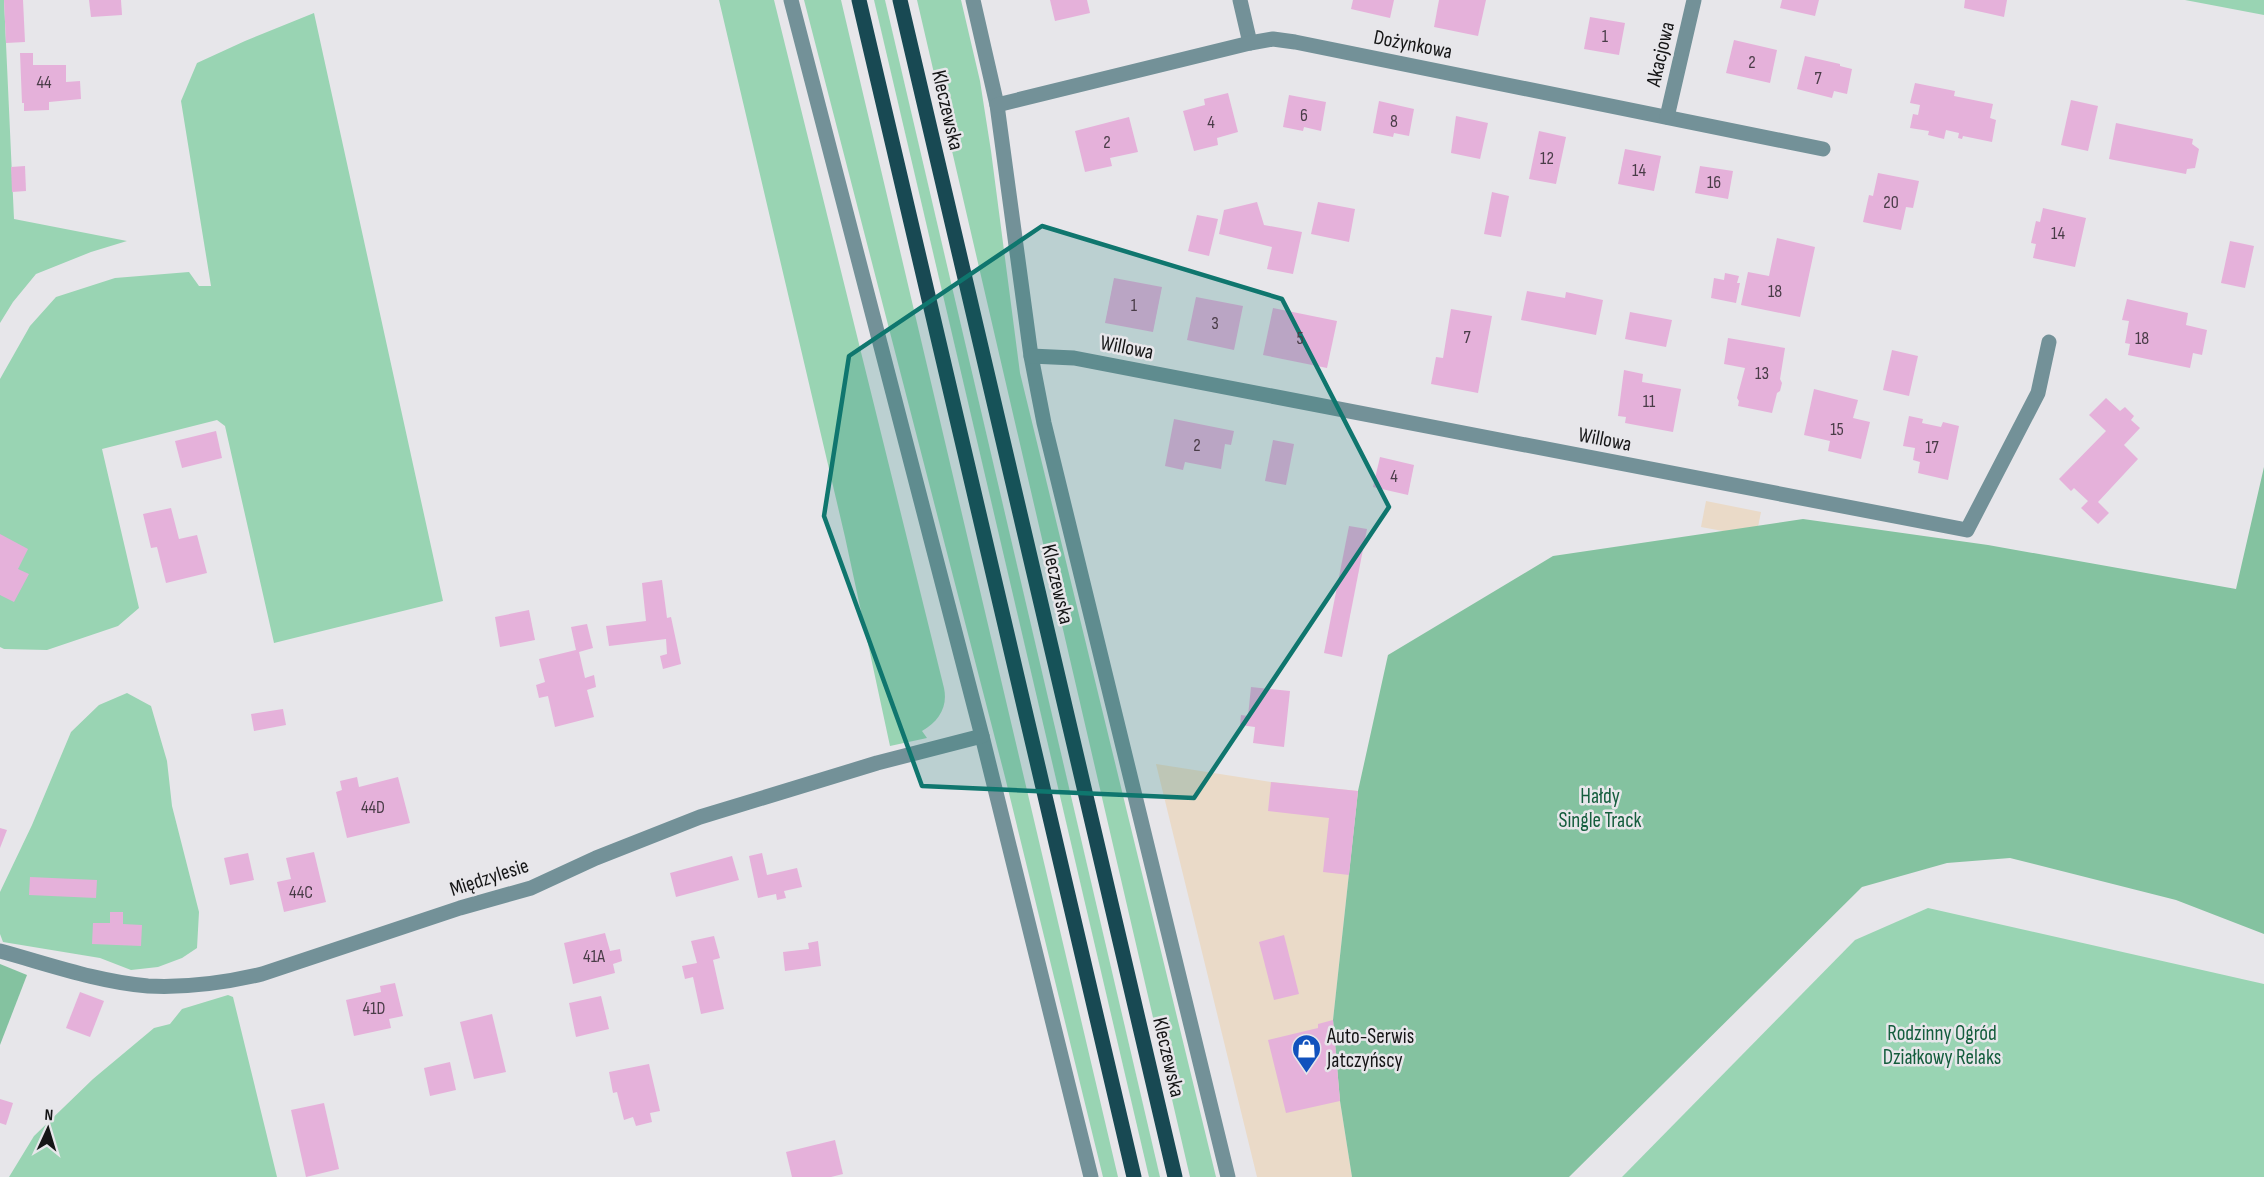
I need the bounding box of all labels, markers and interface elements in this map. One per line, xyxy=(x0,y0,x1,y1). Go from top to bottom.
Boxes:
street label: Akacjowa xyxy=(1641,19,1680,90)
street label: Dożynkowa xyxy=(1371,25,1454,64)
house number: 1 xyxy=(1602,26,1609,47)
house number: 2 xyxy=(1748,52,1756,73)
street label: Kleczewska xyxy=(926,68,969,152)
house number: 7 xyxy=(1814,68,1822,89)
house number: 44 xyxy=(36,72,52,93)
house number: 6 xyxy=(1300,105,1308,126)
house number: 8 xyxy=(1390,111,1398,132)
house number: 4 xyxy=(1207,112,1215,133)
house number: 2 xyxy=(1103,132,1111,153)
house number: 12 xyxy=(1540,148,1554,169)
house number: 14 xyxy=(1632,160,1646,181)
house number: 16 xyxy=(1707,172,1721,193)
house number: 20 xyxy=(1883,192,1899,213)
house number: 14 xyxy=(2051,223,2065,244)
house number: 18 xyxy=(1768,281,1782,302)
house number: 1 xyxy=(1131,295,1138,316)
house number: 3 xyxy=(1211,313,1219,334)
house number: 7 xyxy=(1463,327,1471,348)
house number: 5 xyxy=(1296,328,1304,349)
house number: 18 xyxy=(2135,328,2149,349)
street label: Willowa xyxy=(1098,330,1156,365)
house number: 13 xyxy=(1755,363,1769,384)
house number: 11 xyxy=(1643,391,1656,412)
house number: 15 xyxy=(1830,419,1844,440)
street label: Willowa xyxy=(1576,422,1634,457)
house number: 2 xyxy=(1193,435,1201,456)
house number: 17 xyxy=(1925,437,1940,458)
house number: 4 xyxy=(1390,466,1398,487)
street label: Kleczewska xyxy=(1036,542,1079,626)
park label: Hałdy Single Track xyxy=(1558,784,1642,833)
house number: 44D xyxy=(361,797,385,818)
street label: Międzylesie xyxy=(446,853,532,902)
house number: 44C xyxy=(289,882,313,903)
house number: 41A xyxy=(583,946,605,967)
house number: 41D xyxy=(363,998,385,1019)
street label: Kleczewska xyxy=(1147,1015,1190,1099)
park label: Rodzinny Ogród Działkowy Relaks xyxy=(1883,1021,2001,1070)
place label: Auto-Serwis Jatczyńscy xyxy=(1326,1024,1414,1073)
shop icon: Auto-Serwis Jatczyńscy xyxy=(1290,1032,1322,1074)
north arrow xyxy=(18,1099,78,1159)
text: N xyxy=(44,1106,54,1125)

